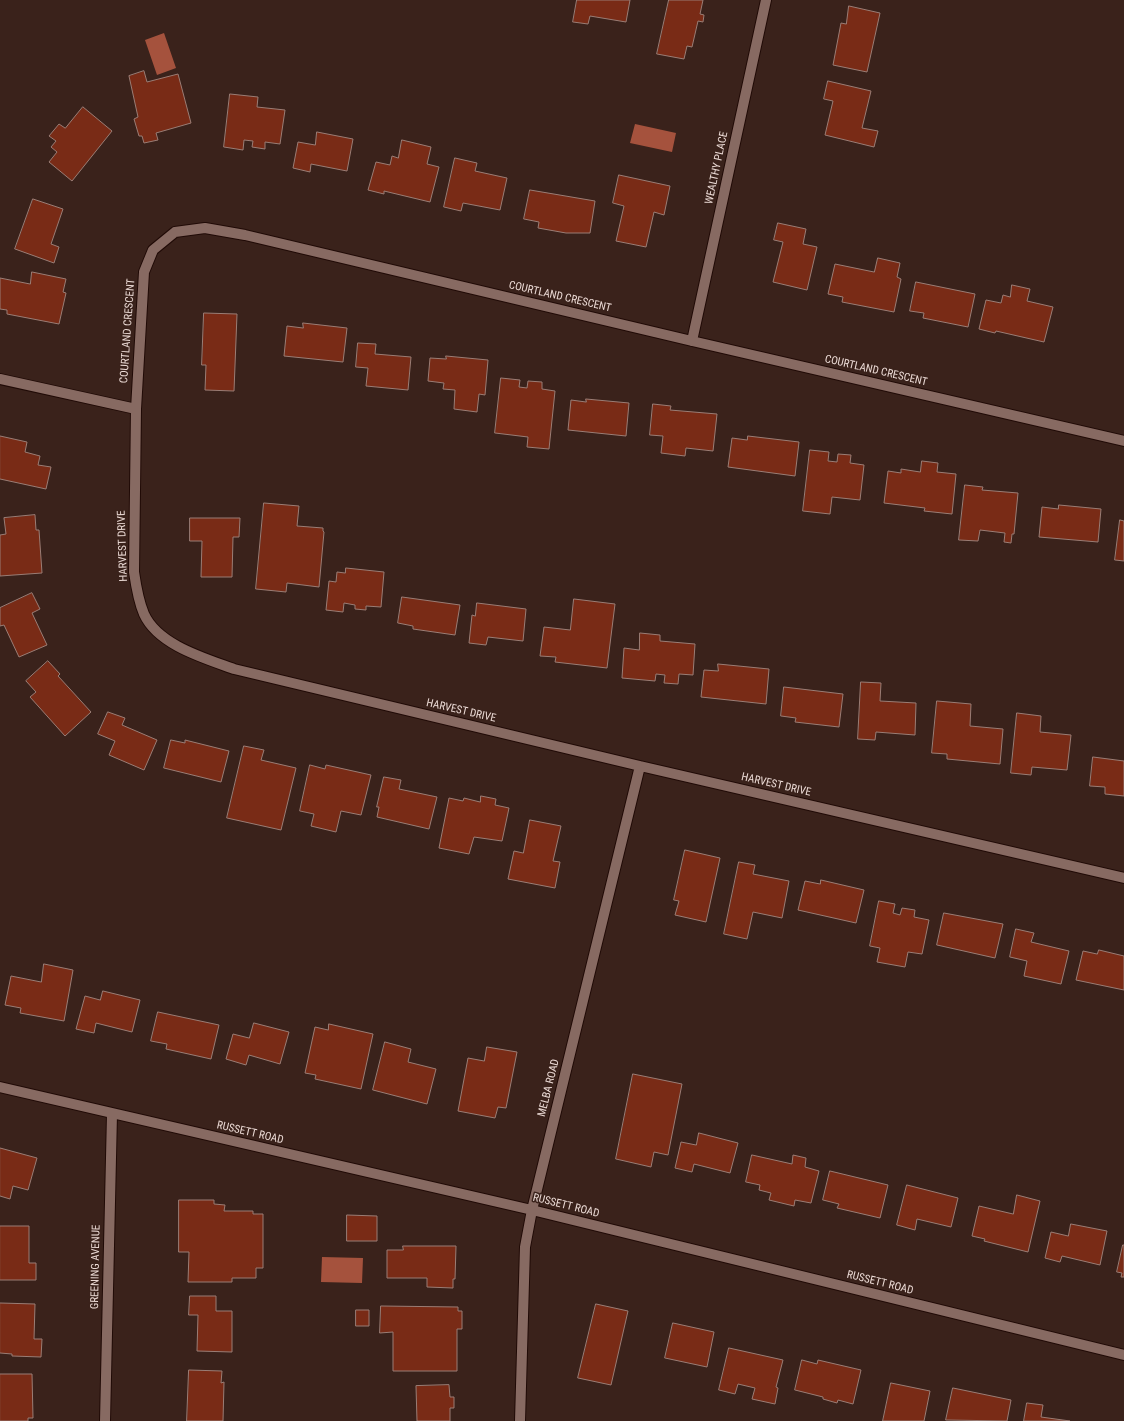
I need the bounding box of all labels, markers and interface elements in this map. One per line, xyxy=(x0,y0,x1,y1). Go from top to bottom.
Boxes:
street label: WEALTHY PLACE xyxy=(703,130,731,206)
street label: COURTLAND CRESCENT xyxy=(118,278,138,384)
street label: COURTLAND CRESCENT xyxy=(507,279,613,315)
street label: COURTLAND CRESCENT xyxy=(823,353,929,389)
street label: HARVEST DRIVE xyxy=(115,510,131,582)
street label: HARVEST DRIVE xyxy=(425,697,497,725)
street label: HARVEST DRIVE xyxy=(740,771,812,799)
street label: MELBA ROAD xyxy=(535,1058,563,1118)
street label: RUSSETT ROAD xyxy=(215,1119,285,1147)
street label: RUSSETT ROAD xyxy=(531,1191,601,1221)
street label: GREENING AVENUE xyxy=(89,1225,103,1309)
street label: RUSSETT ROAD xyxy=(845,1268,915,1298)

